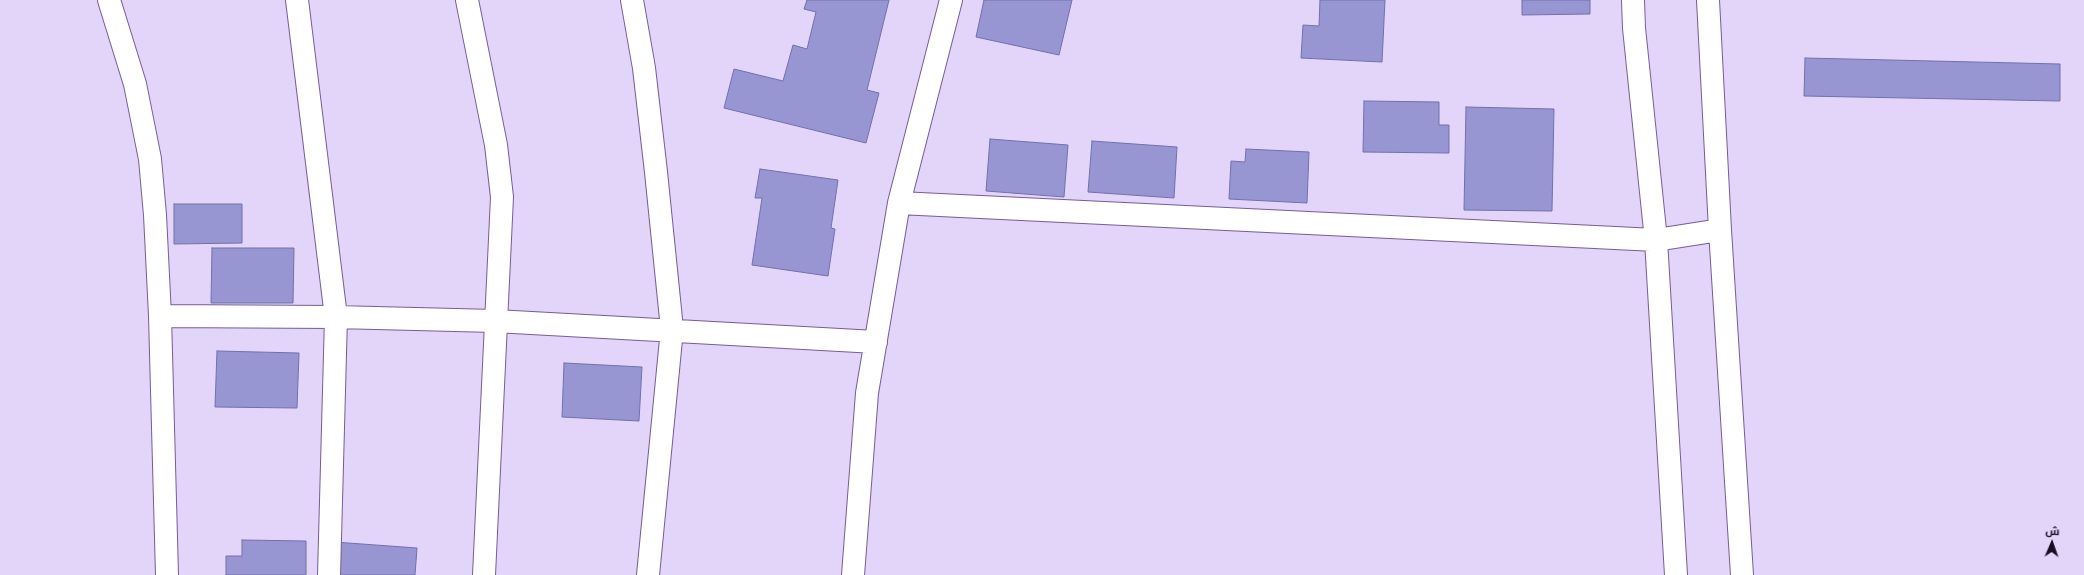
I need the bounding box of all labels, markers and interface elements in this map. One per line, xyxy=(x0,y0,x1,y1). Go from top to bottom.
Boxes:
north arrow xyxy=(2032,523,2072,563)
text: ش xyxy=(2045,524,2060,538)

